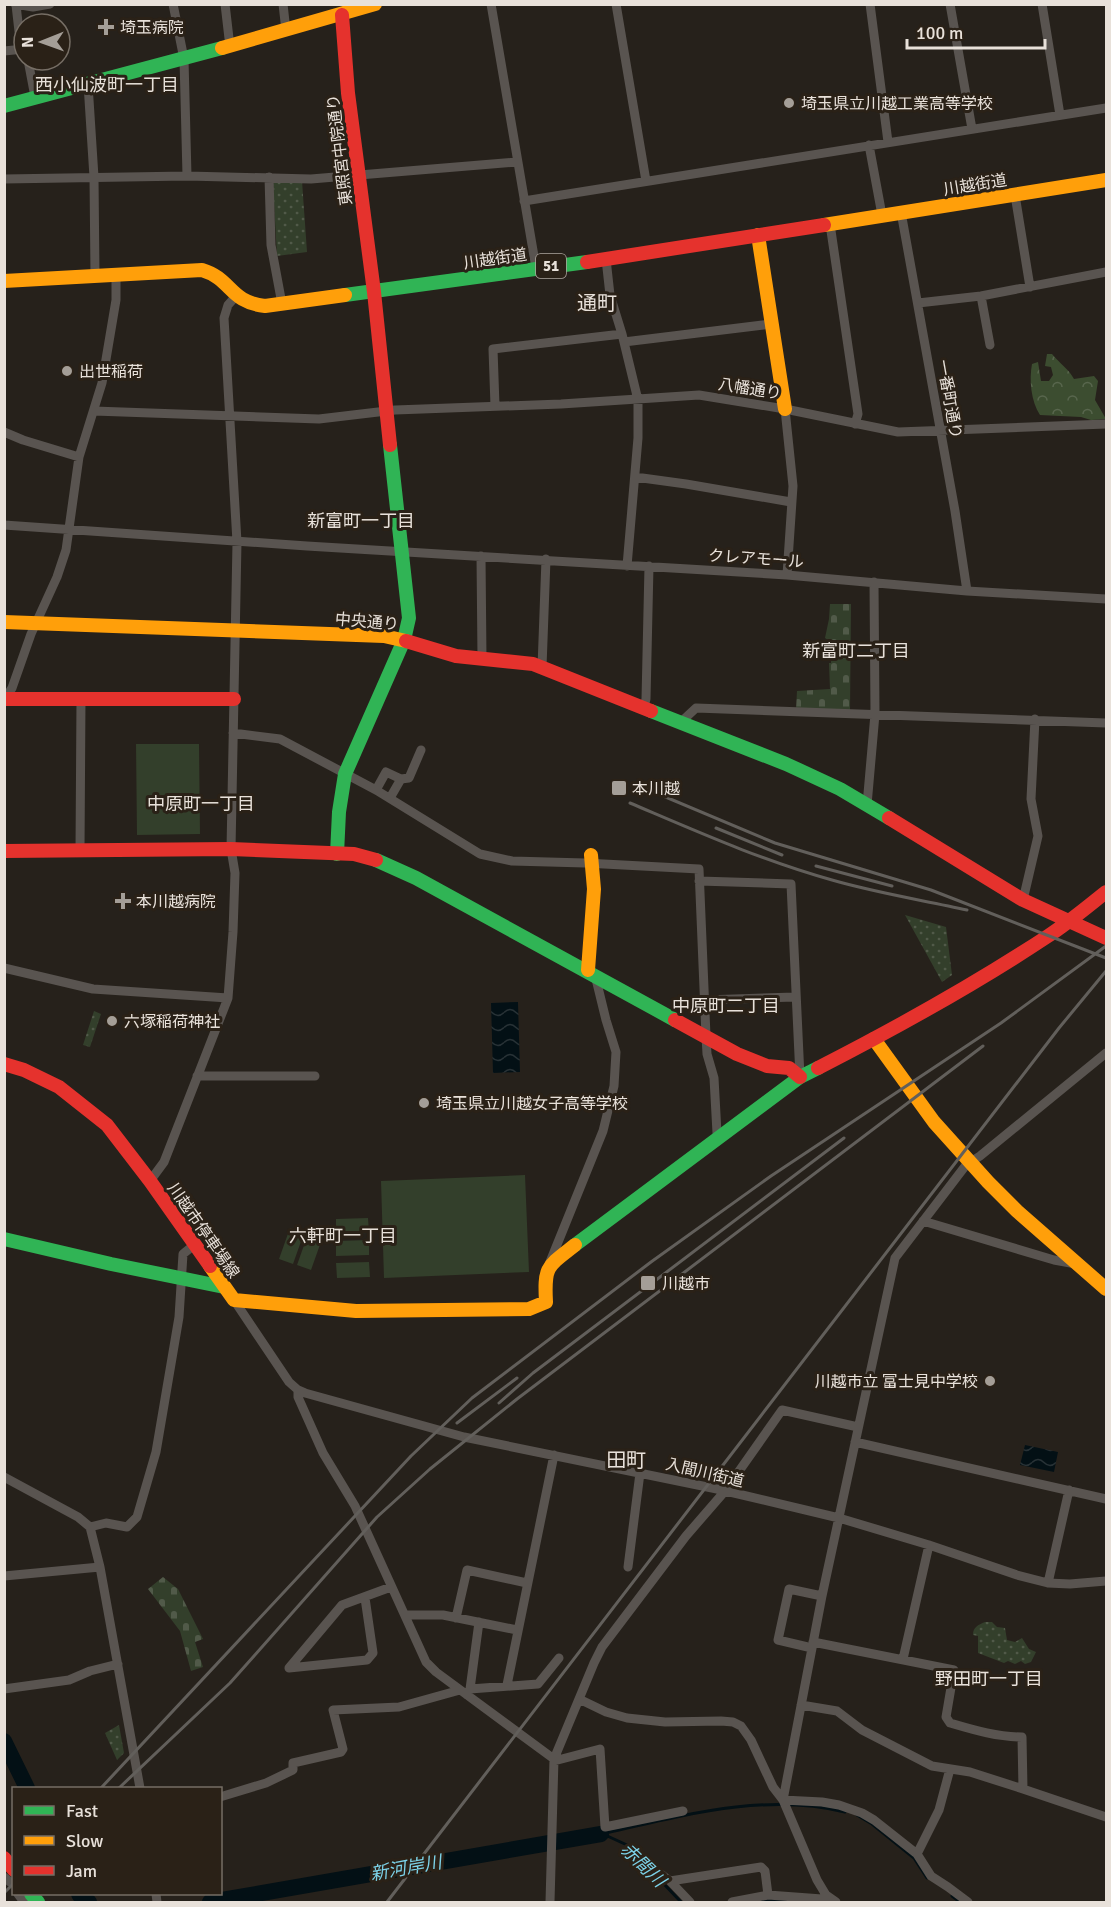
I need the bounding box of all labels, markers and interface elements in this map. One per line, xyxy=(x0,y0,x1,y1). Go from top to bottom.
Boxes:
north arrow xyxy=(12,12,72,72)
scale bar xyxy=(907,12,1045,50)
marker: 埼玉病院 xyxy=(97,18,115,36)
place label: 埼玉病院 xyxy=(120,18,184,38)
text: 100 m xyxy=(916,22,963,44)
text: N xyxy=(18,37,38,48)
district label: 西小仙波町一丁目 xyxy=(35,74,179,96)
street label: 東照宮中院通り xyxy=(323,93,357,207)
place label: 埼玉県立川越工業高等学校 xyxy=(801,94,993,114)
marker: 埼玉県立川越工業高等学校 xyxy=(782,96,796,110)
street label: 川越街道 xyxy=(942,170,1008,200)
street label: 川越街道 xyxy=(462,245,528,273)
road number: 51 xyxy=(536,254,566,278)
district label: 通町 xyxy=(577,291,617,316)
street label: 一番町通り xyxy=(932,358,966,440)
place label: 出世稲荷 xyxy=(79,362,143,382)
marker: 出世稲荷 xyxy=(60,364,74,378)
street label: 八幡通り xyxy=(717,374,783,404)
district label: 新富町一丁目 xyxy=(307,510,415,532)
street label: クレアモール xyxy=(707,546,805,572)
street label: 中央通り xyxy=(334,609,400,635)
district label: 新富町二丁目 xyxy=(802,640,910,662)
marker: 本川越 xyxy=(610,779,628,797)
place label: 本川越 xyxy=(632,779,680,799)
district label: 中原町一丁目 xyxy=(147,793,255,815)
marker: 本川越病院 xyxy=(114,892,132,910)
place label: 本川越病院 xyxy=(136,892,216,912)
district label: 中原町二丁目 xyxy=(672,995,780,1017)
place label: 六塚稲荷神社 xyxy=(124,1012,220,1032)
marker: 六塚稲荷神社 xyxy=(105,1014,119,1028)
place label: 埼玉県立川越女子高等学校 xyxy=(436,1094,628,1114)
marker: 埼玉県立川越女子高等学校 xyxy=(417,1096,431,1110)
street label: 川越市停車場線 xyxy=(163,1179,243,1282)
district label: 六軒町一丁目 xyxy=(289,1225,397,1247)
marker: 川越市 xyxy=(639,1274,657,1292)
place label: 川越市 xyxy=(662,1274,710,1294)
place label: 川越市立 富士見中学校 xyxy=(814,1372,978,1392)
marker: 川越市立 富士見中学校 xyxy=(983,1374,997,1388)
district label: 田町 xyxy=(606,1448,646,1473)
street label: 入間川街道 xyxy=(664,1454,746,1492)
district label: 野田町一丁目 xyxy=(935,1668,1043,1690)
legend xyxy=(12,1787,222,1895)
text: Fast xyxy=(66,1800,98,1822)
text: Slow xyxy=(66,1830,103,1852)
water label: 赤間川 xyxy=(616,1838,672,1893)
water label: 新河岸川 xyxy=(369,1851,445,1885)
text: Jam xyxy=(66,1860,97,1882)

